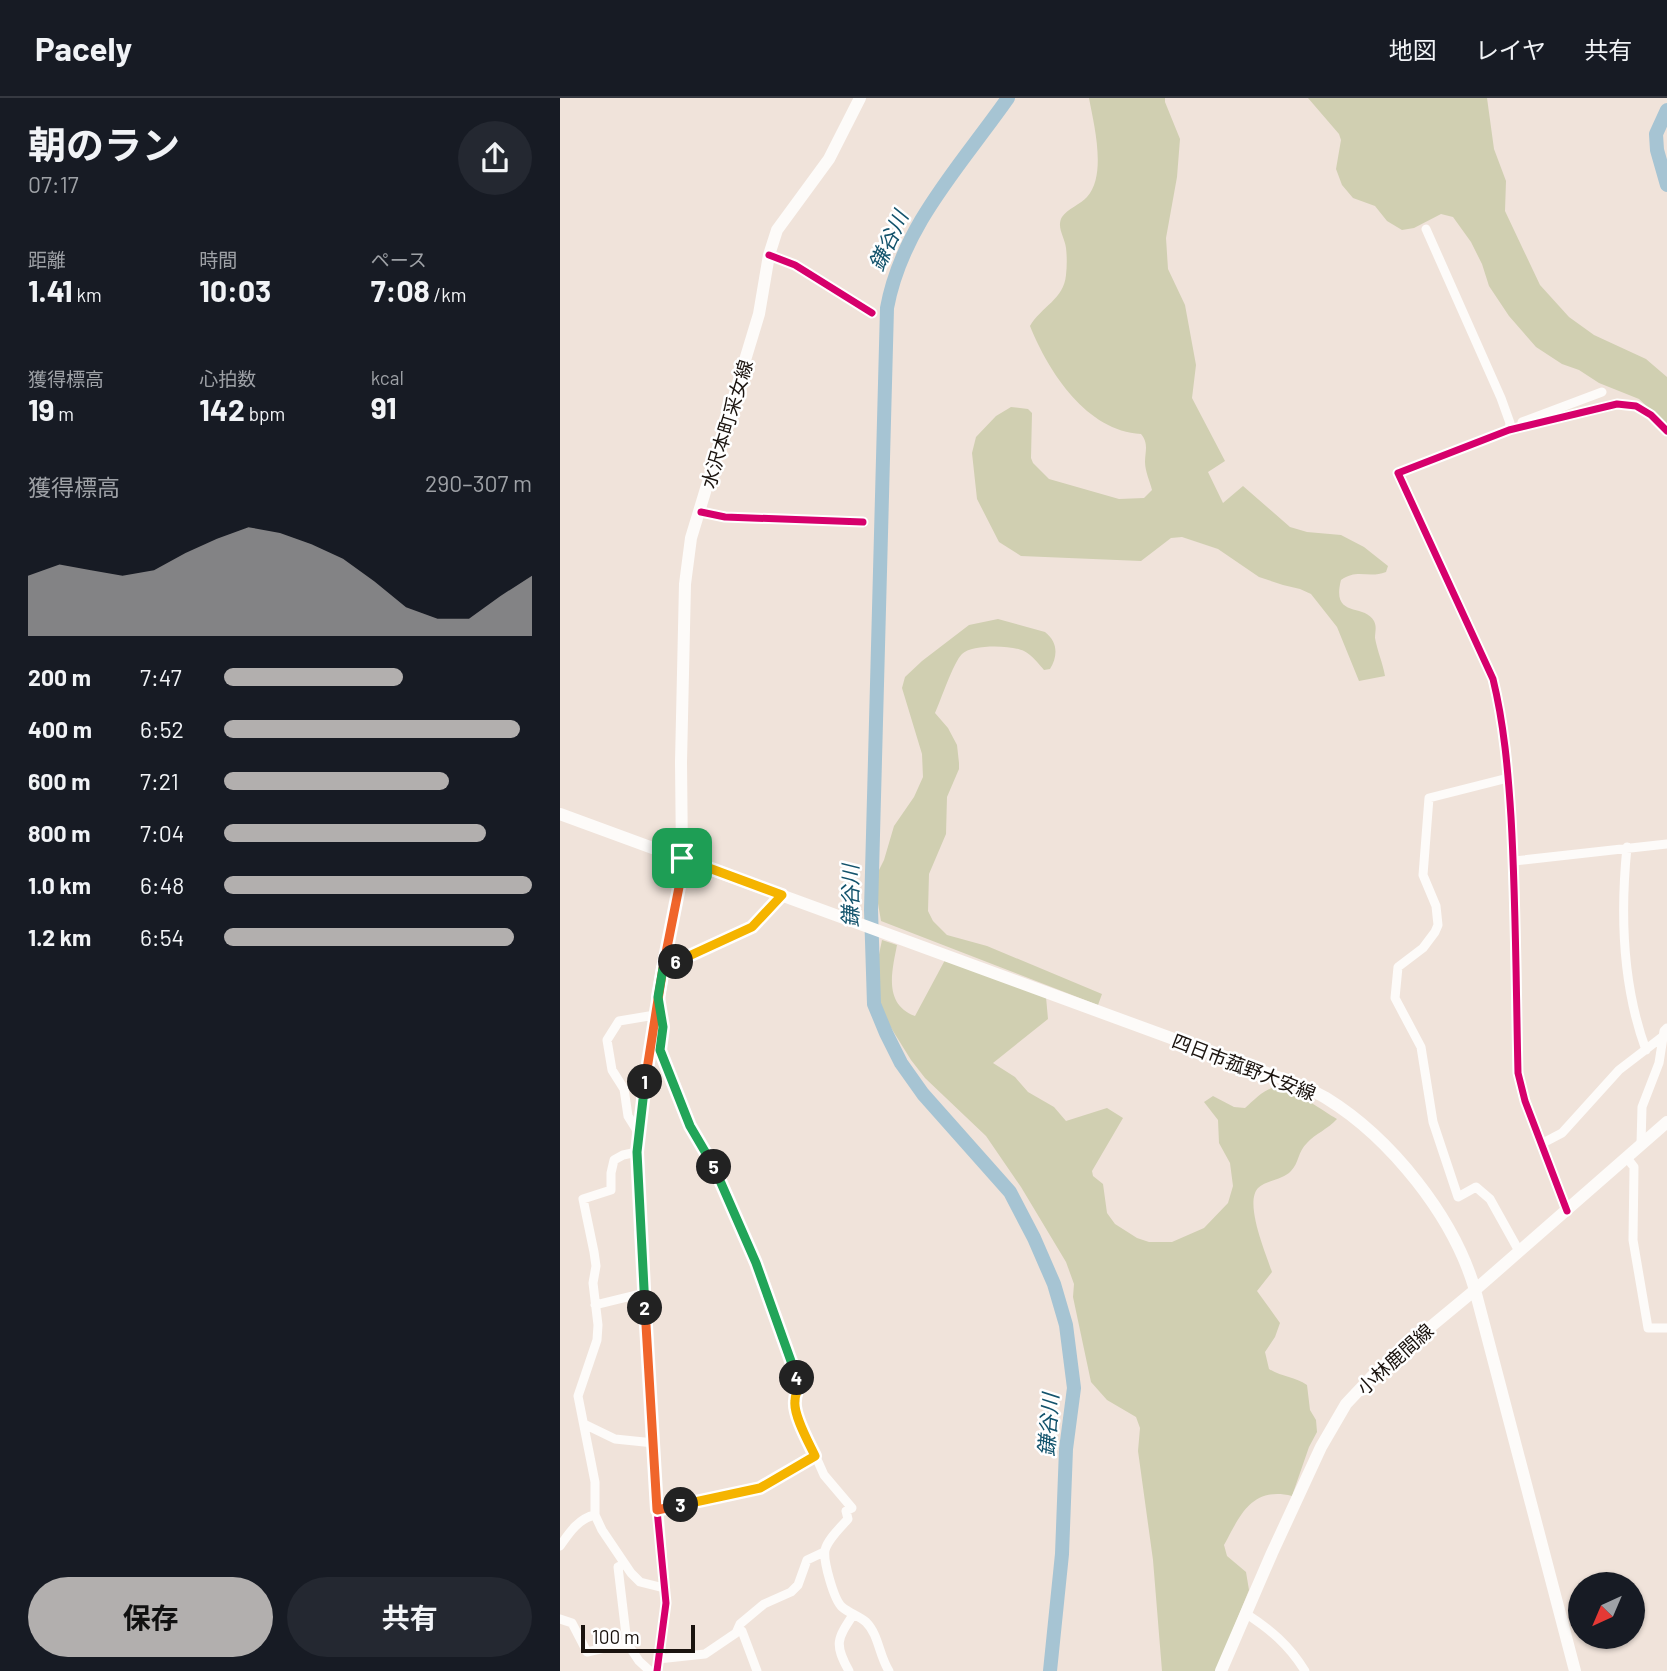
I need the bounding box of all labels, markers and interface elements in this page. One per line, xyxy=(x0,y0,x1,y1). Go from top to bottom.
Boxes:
text: Pacely xyxy=(35,28,132,68)
text: 地図 xyxy=(1389,35,1437,64)
text: レイヤ xyxy=(1475,35,1546,64)
text: 共有 xyxy=(1584,35,1632,64)
text: 朝のラン xyxy=(28,121,180,167)
button: share xyxy=(458,121,532,195)
text: 07:17 xyxy=(28,170,79,198)
water label: 鎌谷川 xyxy=(863,205,913,274)
text: 距離 xyxy=(28,248,66,271)
text: 時間 xyxy=(199,248,237,271)
text: ペース xyxy=(371,248,427,271)
text: 1.41 xyxy=(28,272,73,308)
text: 10:03 xyxy=(199,272,271,308)
text: 7:08 xyxy=(371,272,430,308)
text: km xyxy=(73,283,102,306)
text: /km xyxy=(430,283,466,306)
street label: 水沢本町采女線 xyxy=(696,357,757,491)
text: kcal xyxy=(371,366,404,389)
text: 獲得標高 xyxy=(28,367,104,390)
text: 心拍数 xyxy=(199,367,256,390)
text: 91 xyxy=(371,389,397,425)
text: 19 xyxy=(28,391,55,427)
text: 142 xyxy=(199,391,245,427)
text: m xyxy=(55,402,74,425)
text: bpm xyxy=(245,402,285,425)
text: 290–307 m xyxy=(425,469,532,497)
text: 獲得標高 xyxy=(28,473,120,501)
text: 200 m xyxy=(28,663,91,691)
text: 7:47 xyxy=(140,663,182,691)
text: 400 m xyxy=(28,715,92,743)
text: 6:52 xyxy=(140,715,184,743)
text: 600 m xyxy=(28,767,90,795)
text: 7:21 xyxy=(140,767,179,795)
text: 800 m xyxy=(28,819,90,847)
text: 7:04 xyxy=(140,819,184,847)
pin xyxy=(652,828,712,888)
icon: arrive xyxy=(663,839,701,877)
water label: 鎌谷川 xyxy=(837,863,862,928)
text: 1.0 km xyxy=(28,871,91,899)
text: 6:48 xyxy=(140,871,184,899)
text: 1.2 km xyxy=(28,923,91,951)
text: 6:54 xyxy=(140,923,184,951)
pin: 6 xyxy=(659,944,694,980)
text: 6 xyxy=(670,950,681,973)
street label: 四日市菰野大安線 xyxy=(1169,1029,1319,1105)
pin: 1 xyxy=(628,1065,662,1100)
text: 1 xyxy=(641,1070,648,1093)
pin: 5 xyxy=(696,1150,732,1184)
text: 5 xyxy=(708,1155,719,1178)
pin: 2 xyxy=(628,1290,662,1326)
text: 2 xyxy=(639,1296,650,1319)
street label: 小林鹿間線 xyxy=(1352,1318,1438,1399)
pin: 4 xyxy=(779,1360,814,1396)
text: 4 xyxy=(791,1366,802,1389)
water label: 鎌谷川 xyxy=(1033,1391,1062,1457)
pin: 3 xyxy=(664,1488,698,1522)
text: 3 xyxy=(675,1493,686,1516)
north arrow xyxy=(1568,1572,1645,1648)
map controls xyxy=(1568,1572,1645,1649)
button: 保存 xyxy=(28,1577,273,1657)
button: 共有 xyxy=(287,1577,532,1657)
scale bar xyxy=(581,1622,695,1654)
text: 100 m xyxy=(592,1625,640,1648)

